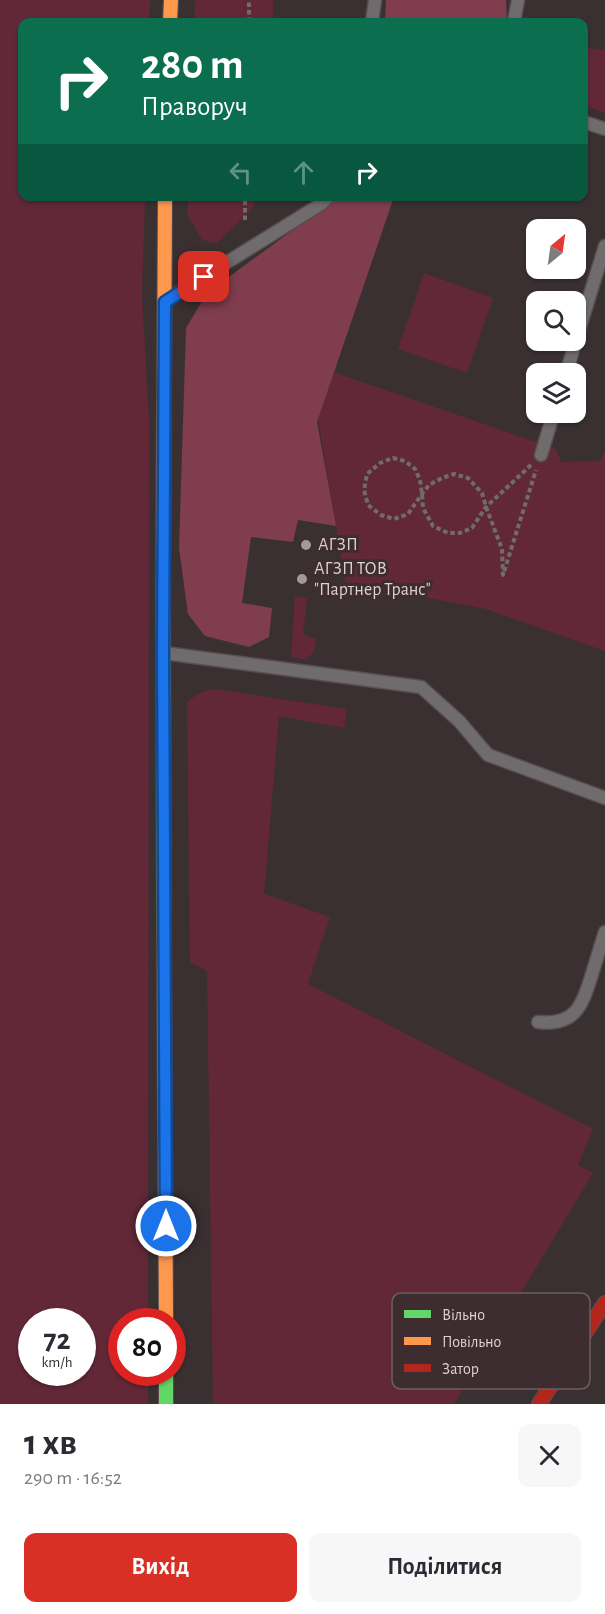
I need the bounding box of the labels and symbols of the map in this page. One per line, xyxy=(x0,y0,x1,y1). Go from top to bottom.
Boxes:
north arrow xyxy=(526,219,586,279)
pin xyxy=(178,251,229,302)
place label: АГЗП xyxy=(318,536,358,554)
marker: АГЗП xyxy=(299,538,313,552)
place label: АГЗП ТОВ "Партнер Транс" xyxy=(314,560,431,599)
marker: АГЗП ТОВ "Партнер Транс" xyxy=(295,572,309,586)
position arrow xyxy=(134,1194,198,1258)
legend xyxy=(392,1293,590,1389)
text: Вільно xyxy=(442,1307,485,1323)
speed limit sign: 80 xyxy=(108,1308,186,1386)
text: Повільно xyxy=(442,1334,501,1350)
text: Затор xyxy=(442,1361,479,1377)

